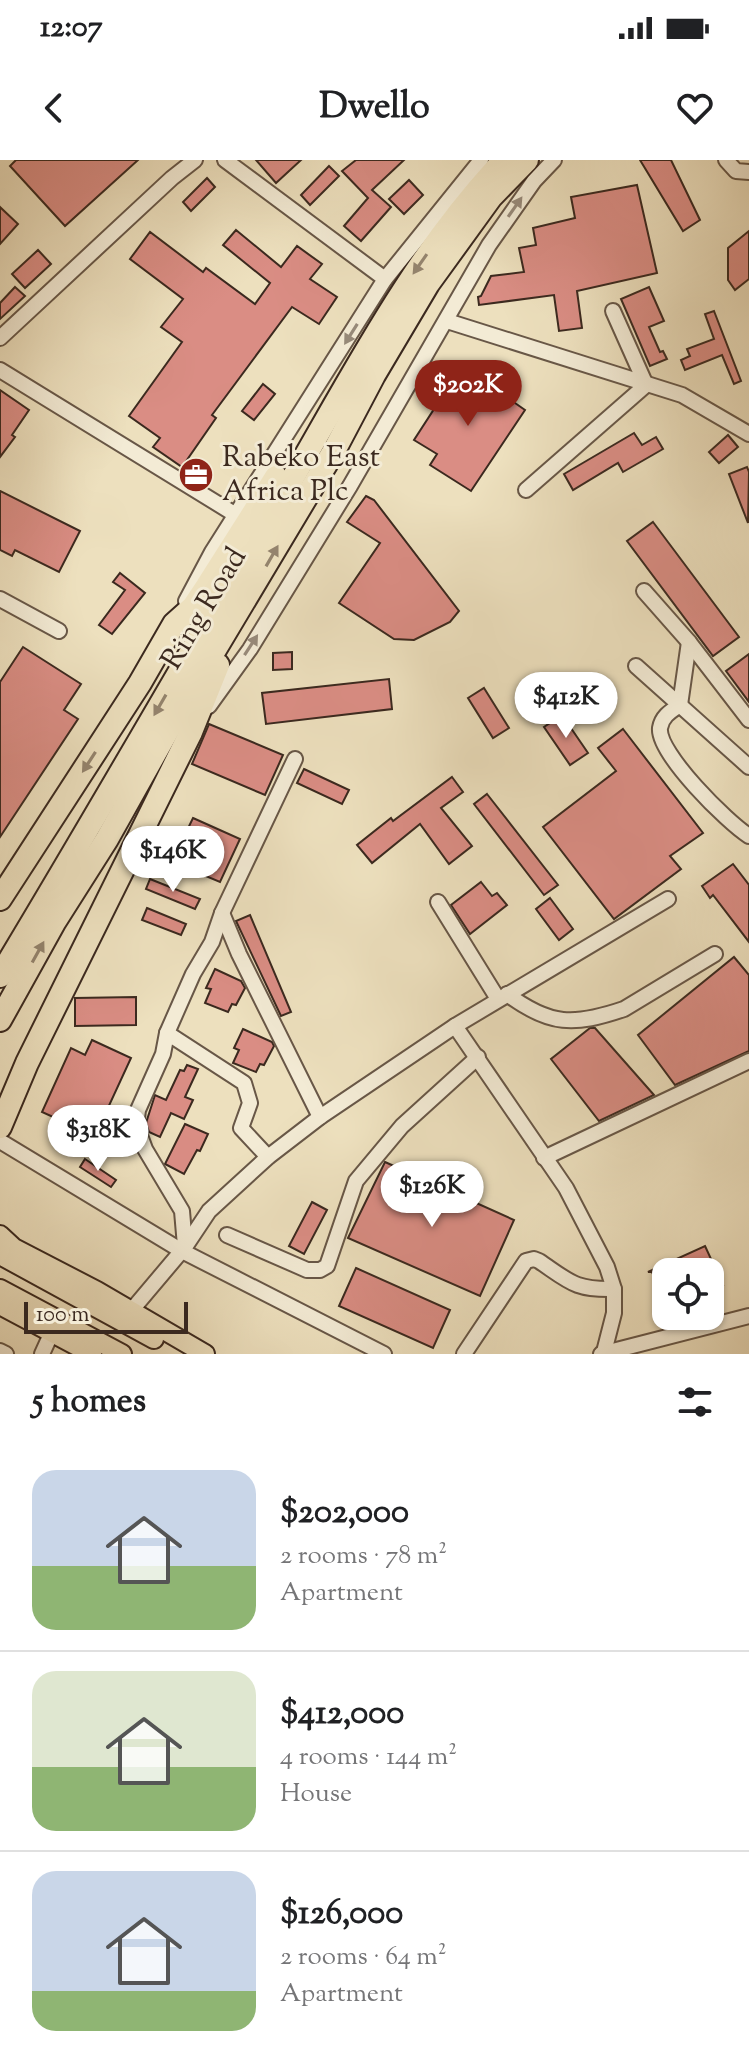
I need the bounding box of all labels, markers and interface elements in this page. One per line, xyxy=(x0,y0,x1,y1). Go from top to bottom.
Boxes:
text: 12:07 xyxy=(40,7,103,50)
text: Dwello xyxy=(319,82,430,134)
icon: back xyxy=(32,86,76,130)
icon: heart xyxy=(673,86,717,130)
one-way arrow xyxy=(507,196,522,217)
one-way arrow xyxy=(413,253,428,274)
one-way arrow xyxy=(344,323,358,345)
pin: $202K xyxy=(412,360,524,428)
text: $202K xyxy=(433,367,503,404)
place label: Rabeko East Africa Plc xyxy=(222,437,380,514)
office icon: Rabeko East Africa Plc xyxy=(177,456,215,494)
street label: Ring Road xyxy=(152,540,258,678)
one-way arrow xyxy=(265,545,279,567)
one-way arrow xyxy=(244,634,258,656)
pin: $412K xyxy=(510,672,622,740)
text: $412K xyxy=(533,679,599,716)
one-way arrow xyxy=(153,694,167,716)
one-way arrow xyxy=(82,751,97,772)
pin: $146K xyxy=(117,826,229,894)
text: $146K xyxy=(139,833,207,870)
one-way arrow xyxy=(31,940,45,963)
pin: $318K xyxy=(42,1105,154,1173)
text: $318K xyxy=(65,1112,131,1149)
pin: $126K xyxy=(376,1161,488,1229)
text: $126K xyxy=(399,1168,465,1205)
map controls xyxy=(652,1258,724,1330)
button: locate xyxy=(652,1258,724,1330)
scale bar xyxy=(24,1298,188,1334)
text: 100 m xyxy=(36,1300,89,1332)
text: 5 homes xyxy=(32,1378,146,1427)
icon: filters xyxy=(673,1380,717,1424)
text: $202,000 xyxy=(280,1489,409,1538)
icon: home xyxy=(96,1502,192,1598)
text: 2 rooms · 78 m² xyxy=(280,1538,447,1575)
text: Apartment xyxy=(280,1575,403,1612)
text: $412,000 xyxy=(280,1690,404,1739)
icon: home xyxy=(96,1703,192,1799)
text: 4 rooms · 144 m² xyxy=(280,1739,457,1776)
text: House xyxy=(280,1776,352,1813)
text: $126,000 xyxy=(280,1890,403,1939)
icon: home xyxy=(96,1903,192,1999)
text: 2 rooms · 64 m² xyxy=(280,1939,447,1976)
text: Apartment xyxy=(280,1976,403,2013)

